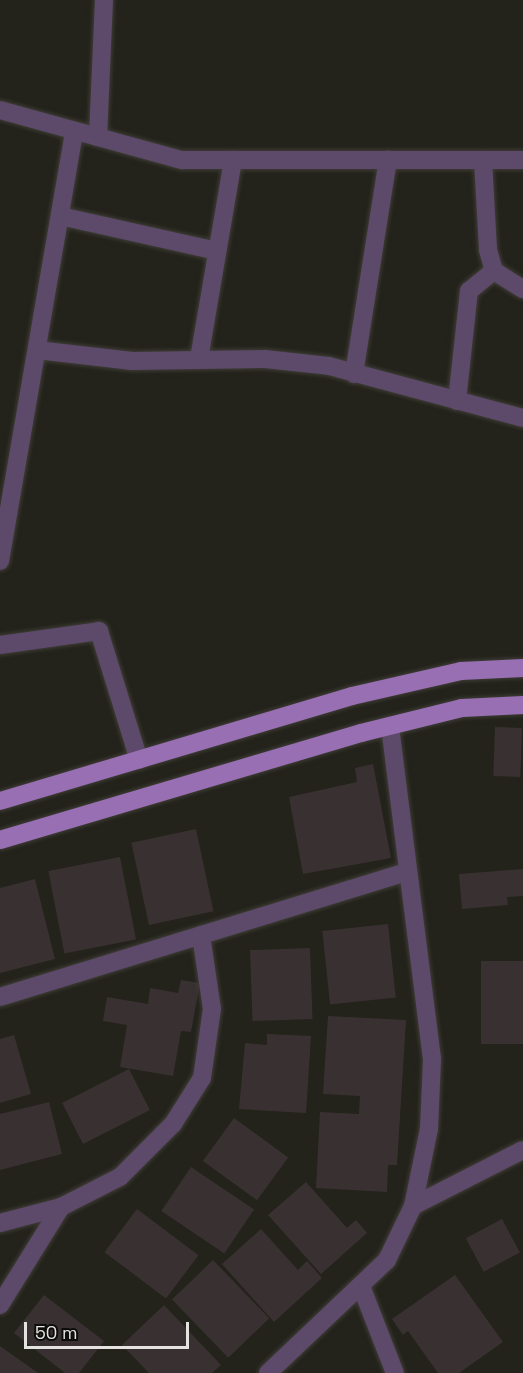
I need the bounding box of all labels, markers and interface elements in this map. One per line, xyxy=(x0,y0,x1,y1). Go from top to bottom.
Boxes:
scale bar xyxy=(27,1310,192,1348)
text: 50 m xyxy=(35,1321,77,1344)

